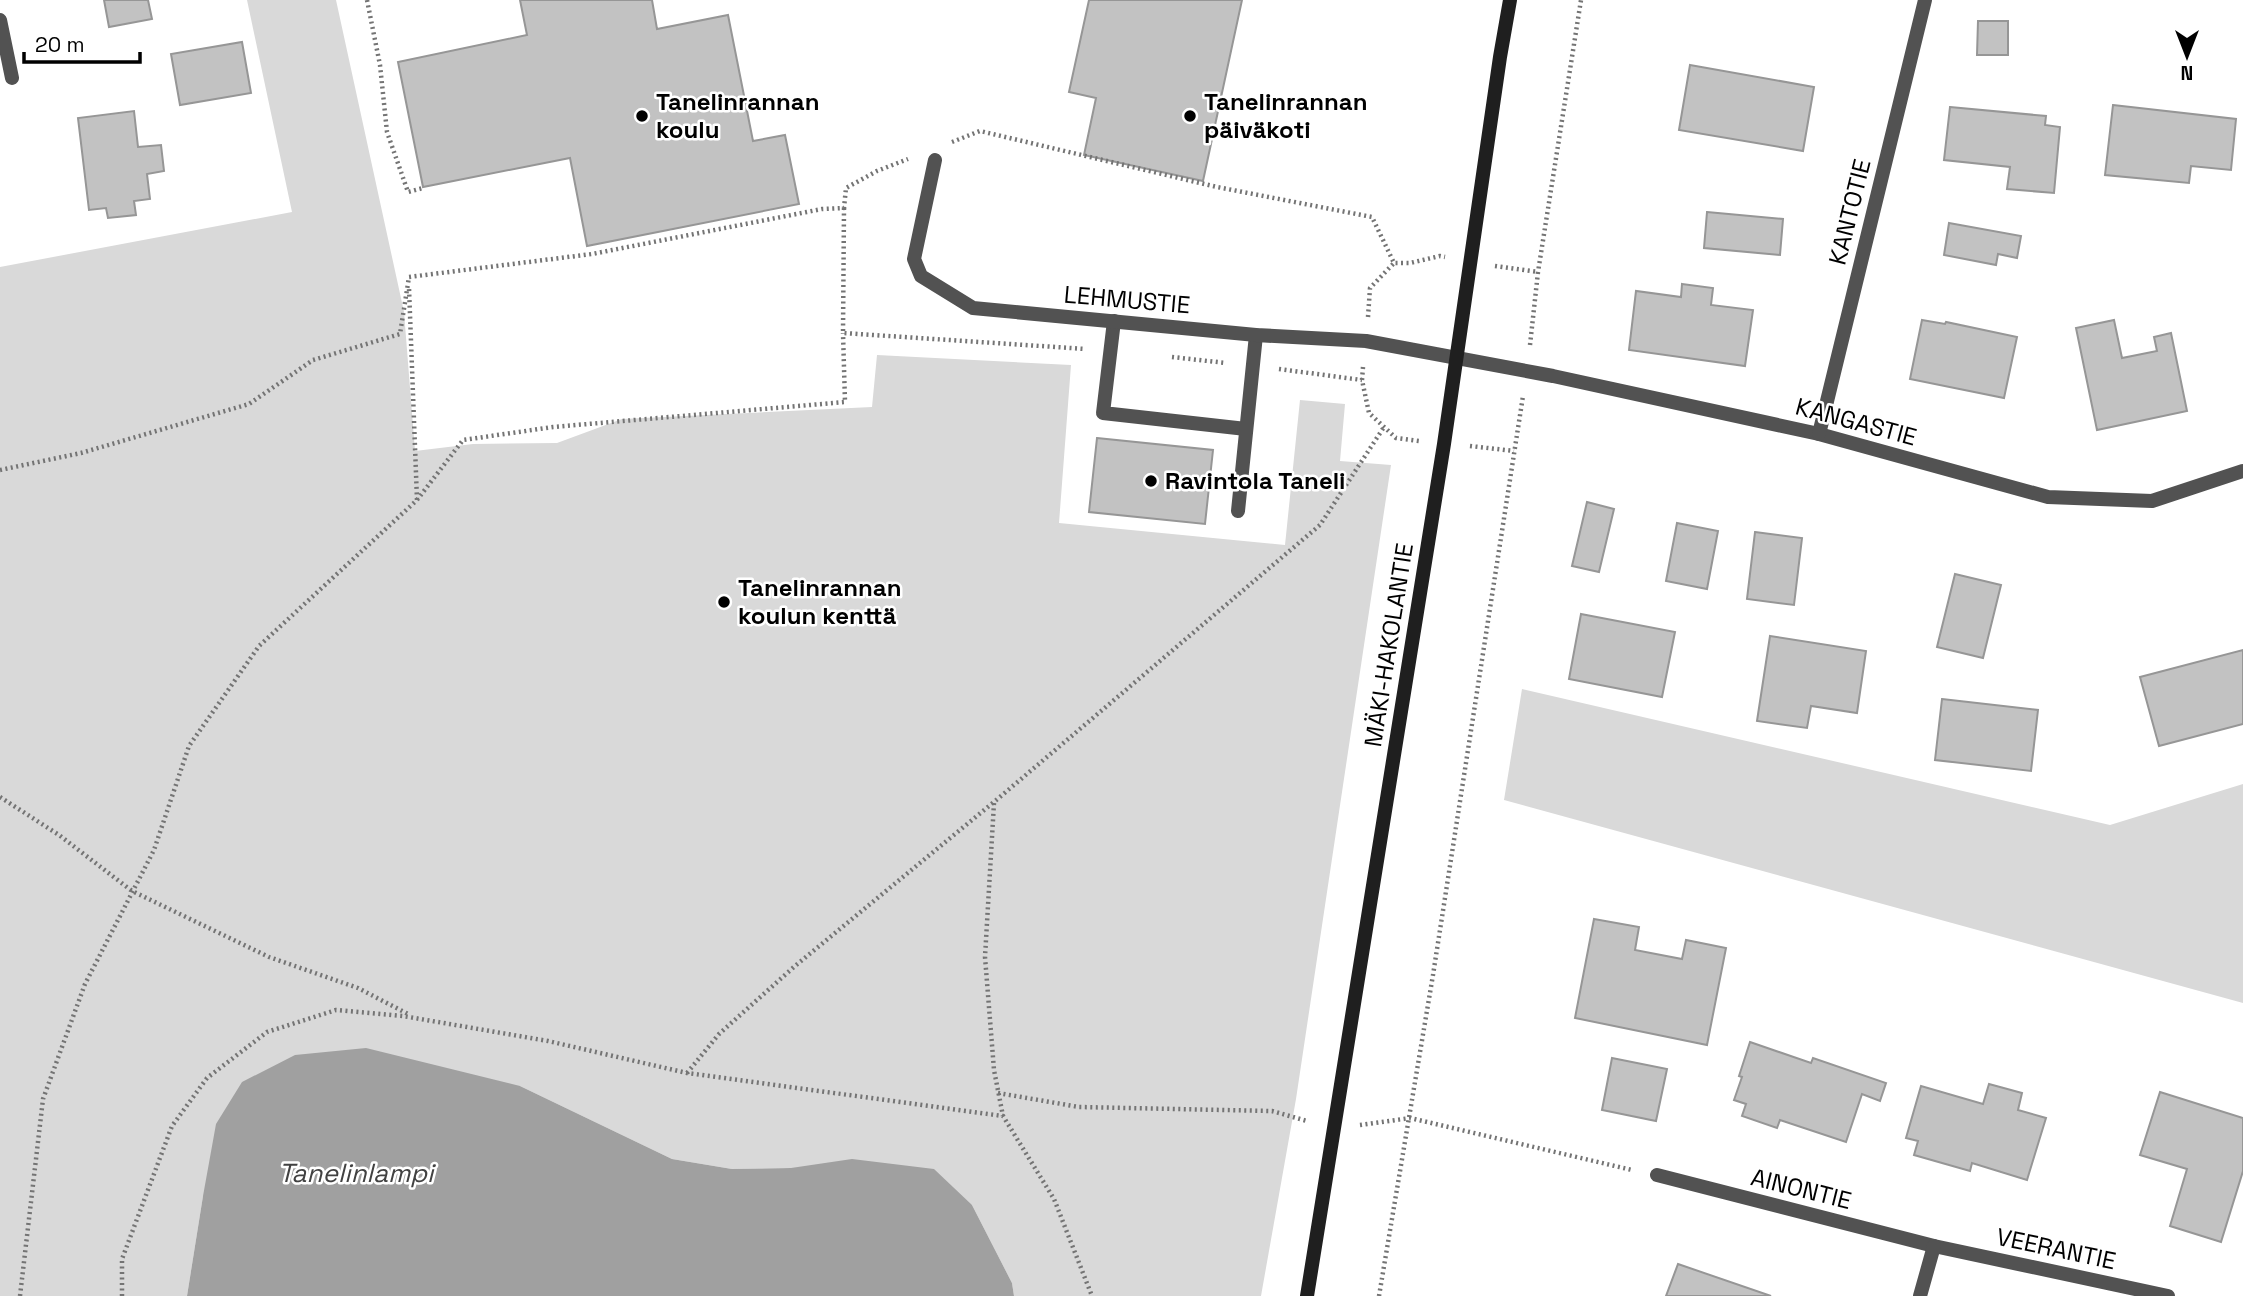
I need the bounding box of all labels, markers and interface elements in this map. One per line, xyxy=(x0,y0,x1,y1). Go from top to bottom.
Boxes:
scale bar xyxy=(24,21,140,65)
north arrow xyxy=(2152,21,2222,91)
text: 20 m xyxy=(35,31,85,58)
text: N xyxy=(2181,60,2193,85)
place label: Tanelinrannan koulu xyxy=(656,86,819,145)
place label: Tanelinrannan päiväkoti xyxy=(1204,86,1367,145)
marker: Tanelinrannan koulu xyxy=(634,108,650,124)
marker: Tanelinrannan päiväkoti xyxy=(1182,108,1198,124)
street label: KANTOTIE xyxy=(1821,156,1878,268)
street label: LEHMUSTIE xyxy=(1063,279,1191,320)
street label: KANGASTIE xyxy=(1792,390,1920,453)
place label: Ravintola Taneli xyxy=(1165,465,1346,496)
marker: Ravintola Taneli xyxy=(1143,473,1159,489)
street label: MÄKI-HAKOLANTIE xyxy=(1357,541,1420,749)
place label: Tanelinrannan koulun kenttä xyxy=(738,572,901,631)
marker: Tanelinrannan koulun kenttä xyxy=(716,594,732,610)
water label: Tanelinlampi xyxy=(279,1156,436,1190)
street label: AINONTIE xyxy=(1748,1161,1855,1216)
street label: VEERANTIE xyxy=(1993,1221,2119,1276)

